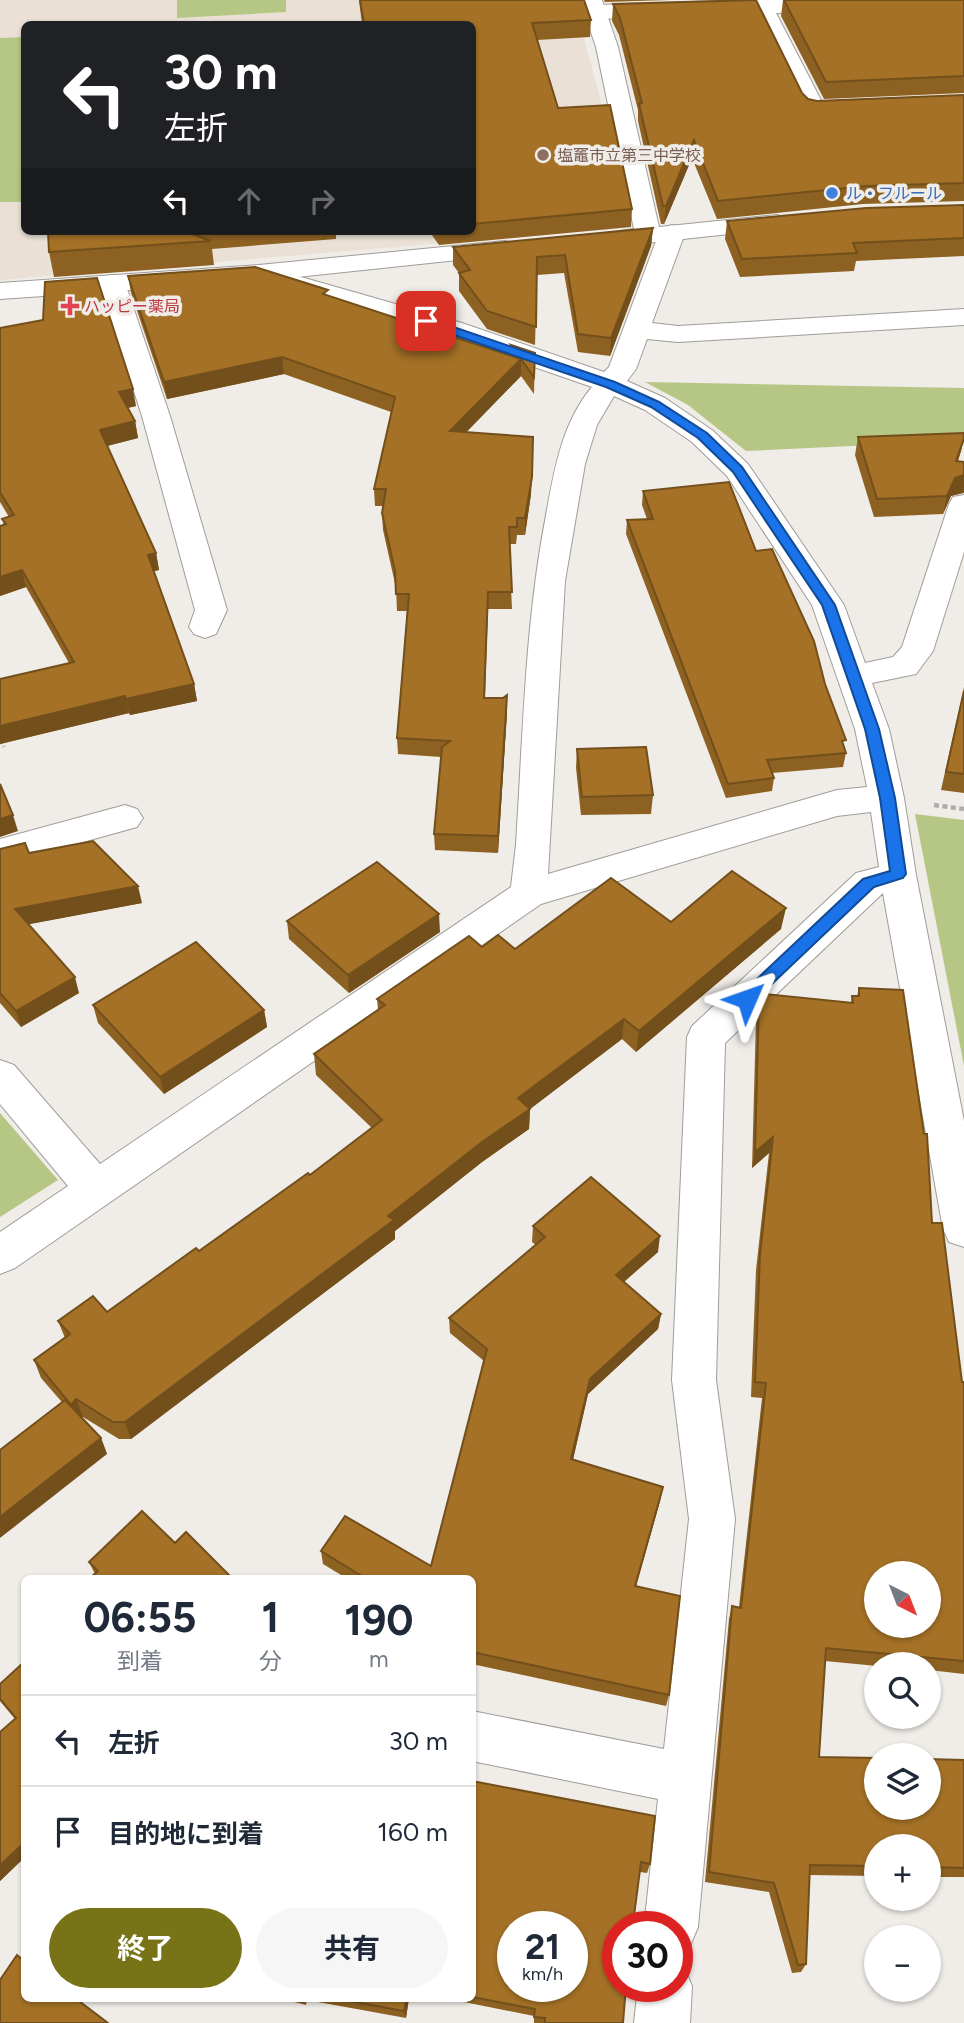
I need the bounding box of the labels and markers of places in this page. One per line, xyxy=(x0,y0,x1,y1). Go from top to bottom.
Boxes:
place label: 塩竈市立第三中学校 xyxy=(557,146,701,165)
marker: 塩竈市立第三中学校 xyxy=(535,147,551,163)
place label: ル・フルール xyxy=(846,184,942,203)
marker: ル・フルール xyxy=(824,185,840,201)
pin xyxy=(396,291,456,351)
place label: ハッピー薬局 xyxy=(84,297,180,316)
marker: ハッピー薬局 xyxy=(62,298,78,314)

